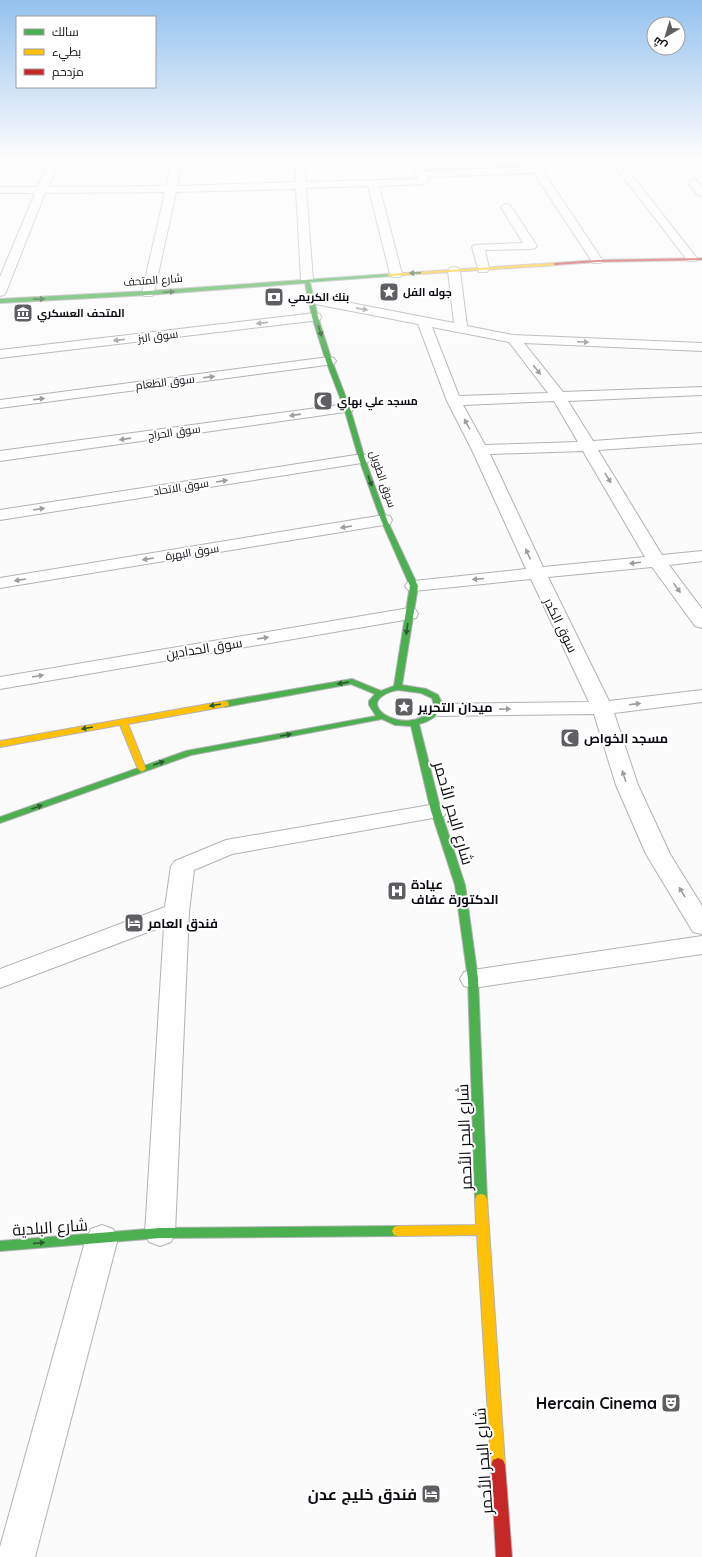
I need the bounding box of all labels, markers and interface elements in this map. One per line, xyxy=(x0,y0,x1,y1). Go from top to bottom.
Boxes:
legend xyxy=(16,16,156,88)
north arrow xyxy=(646,16,686,56)
text: سالك xyxy=(52,24,79,39)
text: ش xyxy=(650,34,670,54)
text: بطيء xyxy=(52,44,81,62)
text: مزدحم xyxy=(52,64,84,80)
one-way arrow xyxy=(409,269,421,276)
street label: شارع المتحف xyxy=(123,271,183,290)
place icon: جوله الفل xyxy=(378,281,400,303)
place label: جوله الفل xyxy=(403,285,452,300)
bank icon: بنك الكريمي xyxy=(263,286,285,308)
one-way arrow xyxy=(163,288,175,295)
place label: بنك الكريمي xyxy=(288,290,349,307)
one-way arrow xyxy=(33,296,46,302)
museum icon: المتحف العسكري xyxy=(12,302,34,324)
place label: المتحف العسكري xyxy=(37,306,125,323)
one-way arrow xyxy=(355,306,368,312)
one-way arrow xyxy=(256,320,268,327)
one-way arrow xyxy=(317,326,323,338)
street label: سوق البز xyxy=(136,327,179,346)
one-way arrow xyxy=(113,337,125,343)
one-way arrow xyxy=(577,339,590,345)
one-way arrow xyxy=(533,364,542,375)
street label: سوق الطعام xyxy=(135,371,195,394)
one-way arrow xyxy=(203,374,215,380)
mosque icon: مسجد علي بهاي xyxy=(312,390,334,412)
place label: مسجد علي بهاي xyxy=(337,394,418,411)
one-way arrow xyxy=(33,396,45,402)
one-way arrow xyxy=(289,412,301,418)
one-way arrow xyxy=(463,418,470,430)
street label: سوق الحراج xyxy=(147,421,201,444)
one-way arrow xyxy=(118,436,131,442)
street label: سوق الطويل xyxy=(367,449,399,509)
one-way arrow xyxy=(604,473,612,483)
one-way arrow xyxy=(367,475,373,487)
street label: سوق الاتحاد xyxy=(152,476,210,498)
one-way arrow xyxy=(216,478,229,484)
one-way arrow xyxy=(32,506,45,512)
one-way arrow xyxy=(340,524,352,530)
street label: سوق البهرة xyxy=(164,541,220,563)
one-way arrow xyxy=(525,549,531,560)
one-way arrow xyxy=(142,556,154,562)
one-way arrow xyxy=(629,559,641,566)
one-way arrow xyxy=(472,576,484,583)
one-way arrow xyxy=(14,577,26,583)
one-way arrow xyxy=(673,583,681,594)
street label: سوق الكدر xyxy=(540,594,581,655)
one-way arrow xyxy=(404,623,410,635)
street label: سوق الحدادين xyxy=(165,634,243,662)
one-way arrow xyxy=(257,635,269,641)
one-way arrow xyxy=(32,672,44,678)
one-way arrow xyxy=(337,680,349,686)
place icon: ميدان التحرير xyxy=(393,696,415,718)
place label: ميدان التحرير xyxy=(417,699,493,715)
one-way arrow xyxy=(629,701,641,707)
one-way arrow xyxy=(209,702,221,708)
one-way arrow xyxy=(499,706,512,712)
one-way arrow xyxy=(81,725,93,731)
mosque icon: مسجد الخواص xyxy=(559,727,581,749)
place label: مسجد الخواص xyxy=(584,730,668,747)
one-way arrow xyxy=(280,732,292,738)
street label: شارع البحر الأحمر xyxy=(427,758,478,868)
one-way arrow xyxy=(154,760,166,766)
one-way arrow xyxy=(621,770,627,782)
one-way arrow xyxy=(31,803,43,809)
place label: عيادة الدكتورة عفاف xyxy=(411,876,499,908)
hospital icon: عيادة الدكتورة عفاف xyxy=(386,880,408,902)
one-way arrow xyxy=(678,886,685,898)
hotel icon: فندق العامر xyxy=(123,912,145,934)
place label: فندق العامر xyxy=(147,915,218,932)
street label: شارع البحر الأحمر xyxy=(452,1083,478,1192)
street label: شارع البلدية xyxy=(12,1214,89,1242)
one-way arrow xyxy=(33,1240,45,1247)
theatre icon: Hercain Cinema xyxy=(660,1392,682,1414)
place label: Hercain Cinema xyxy=(536,1393,657,1413)
street label: شارع البحر الأحمر xyxy=(469,1407,499,1516)
hotel icon: فندق خليج عدن xyxy=(420,1483,442,1505)
place label: فندق خليج عدن xyxy=(308,1484,417,1505)

